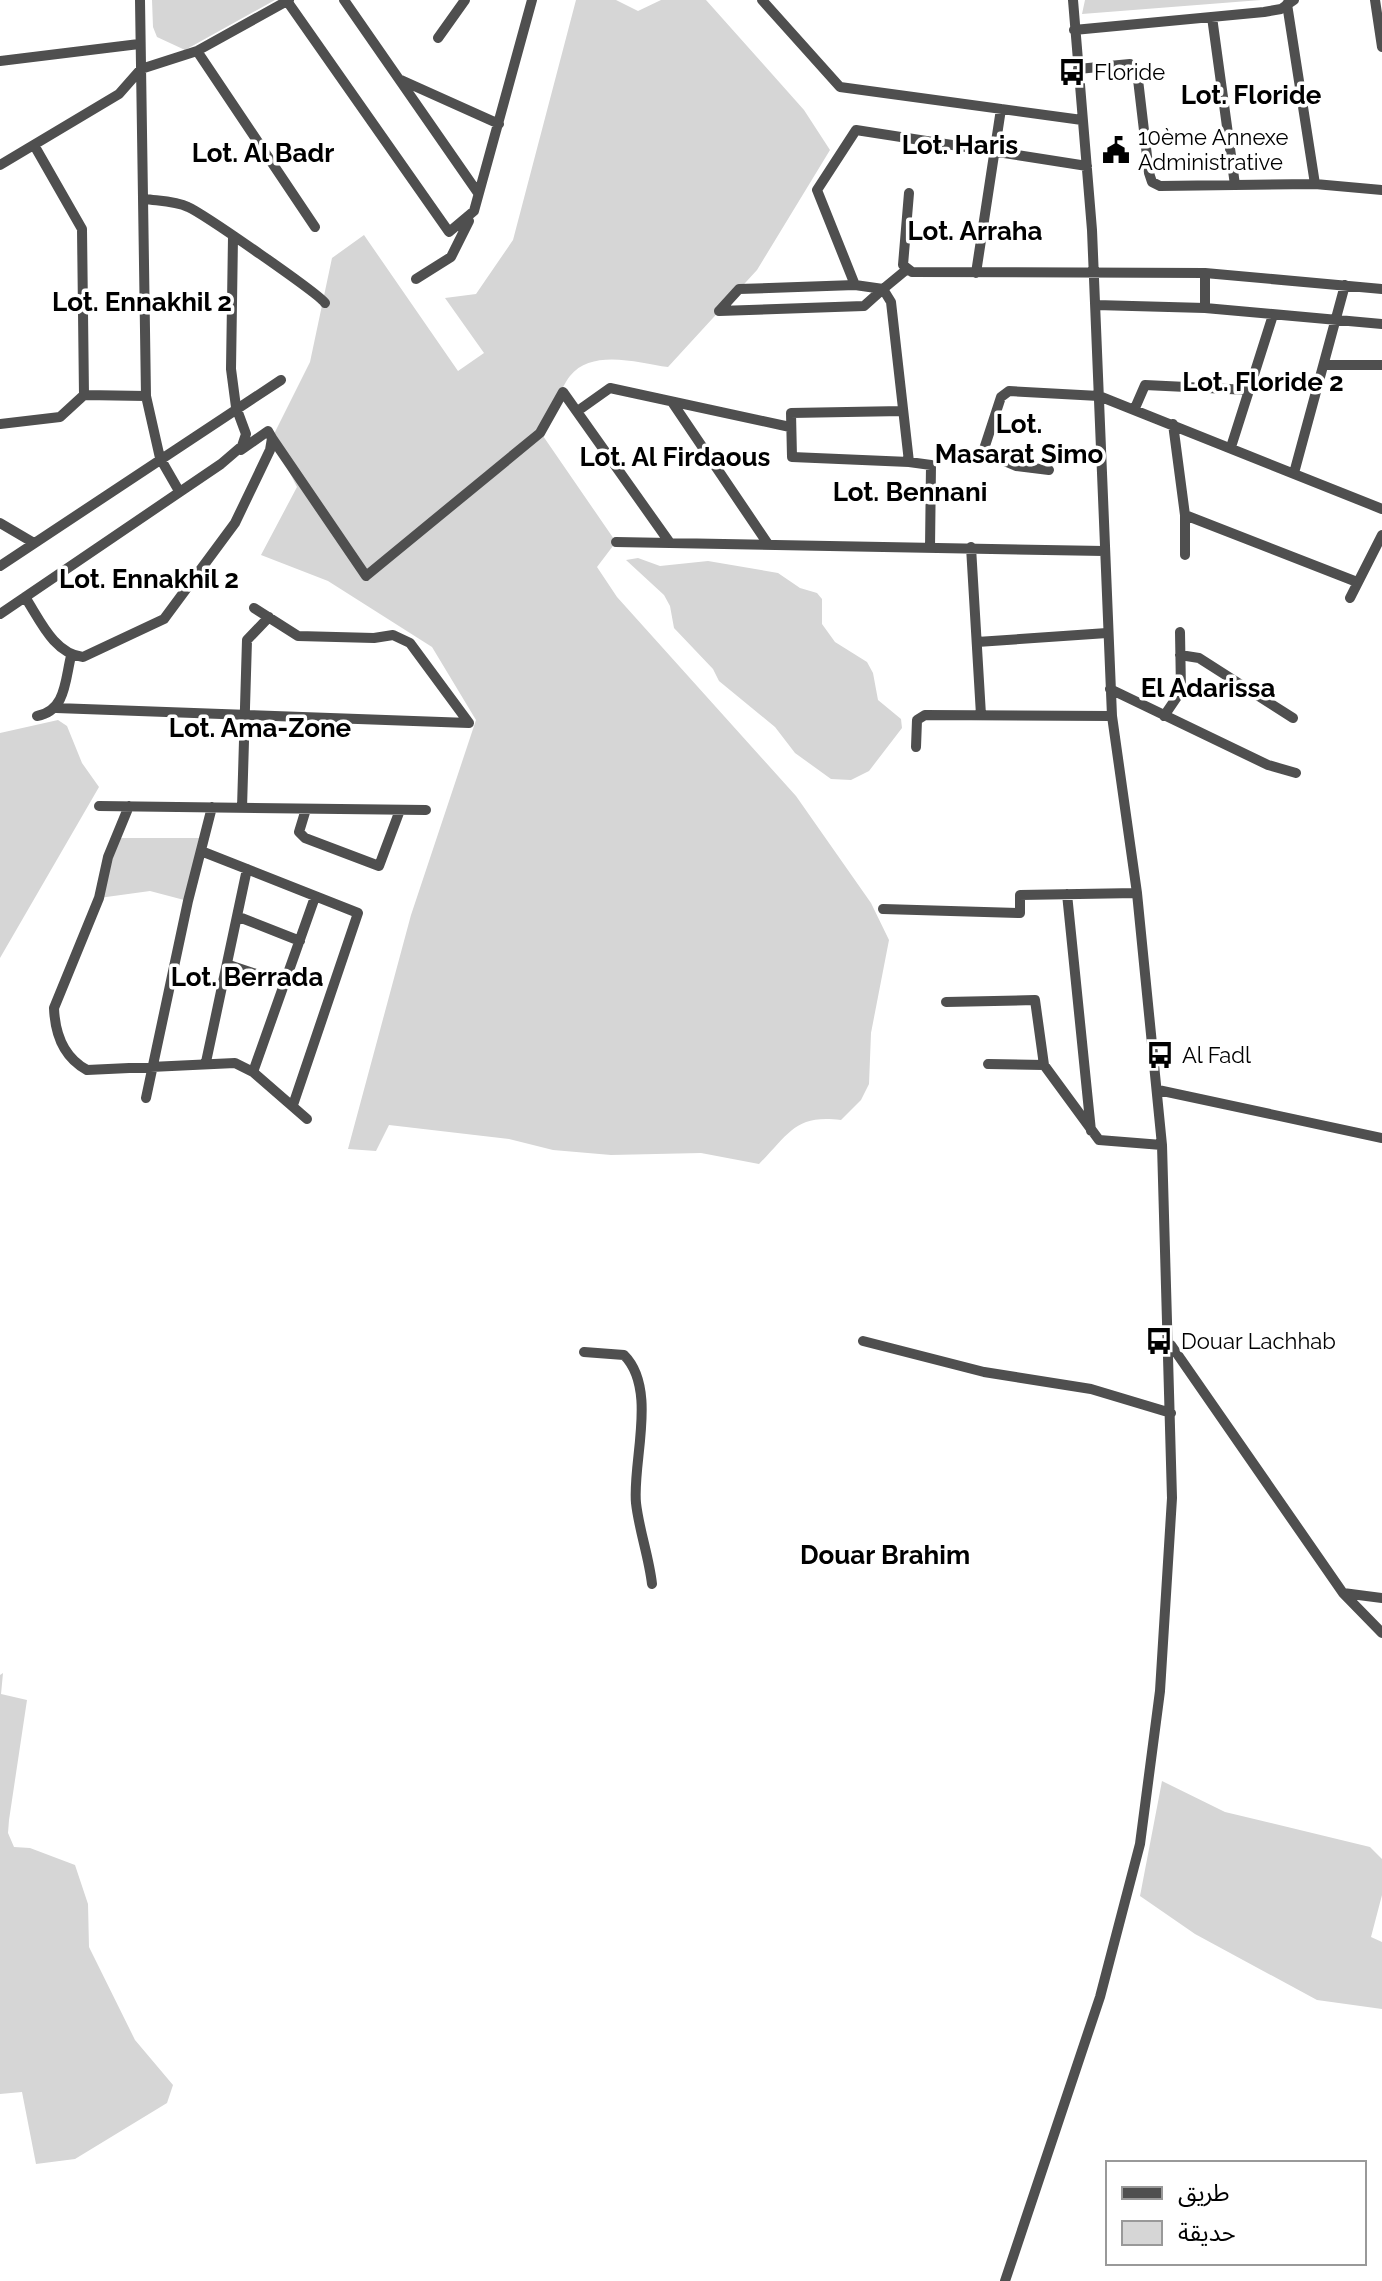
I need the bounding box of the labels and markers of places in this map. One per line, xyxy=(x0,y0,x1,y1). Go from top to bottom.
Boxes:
bus stop icon: Floride xyxy=(1057,57,1087,87)
place label: Floride xyxy=(1094,59,1165,85)
place label: 10ème Annexe Administrative xyxy=(1138,124,1288,175)
public building icon: 10ème Annexe Administrative xyxy=(1101,135,1131,165)
bus stop icon: Al Fadl xyxy=(1145,1040,1175,1070)
place label: Al Fadl xyxy=(1182,1042,1251,1068)
bus stop icon: Douar Lachhab xyxy=(1144,1326,1174,1356)
place label: Douar Lachhab xyxy=(1181,1328,1336,1354)

